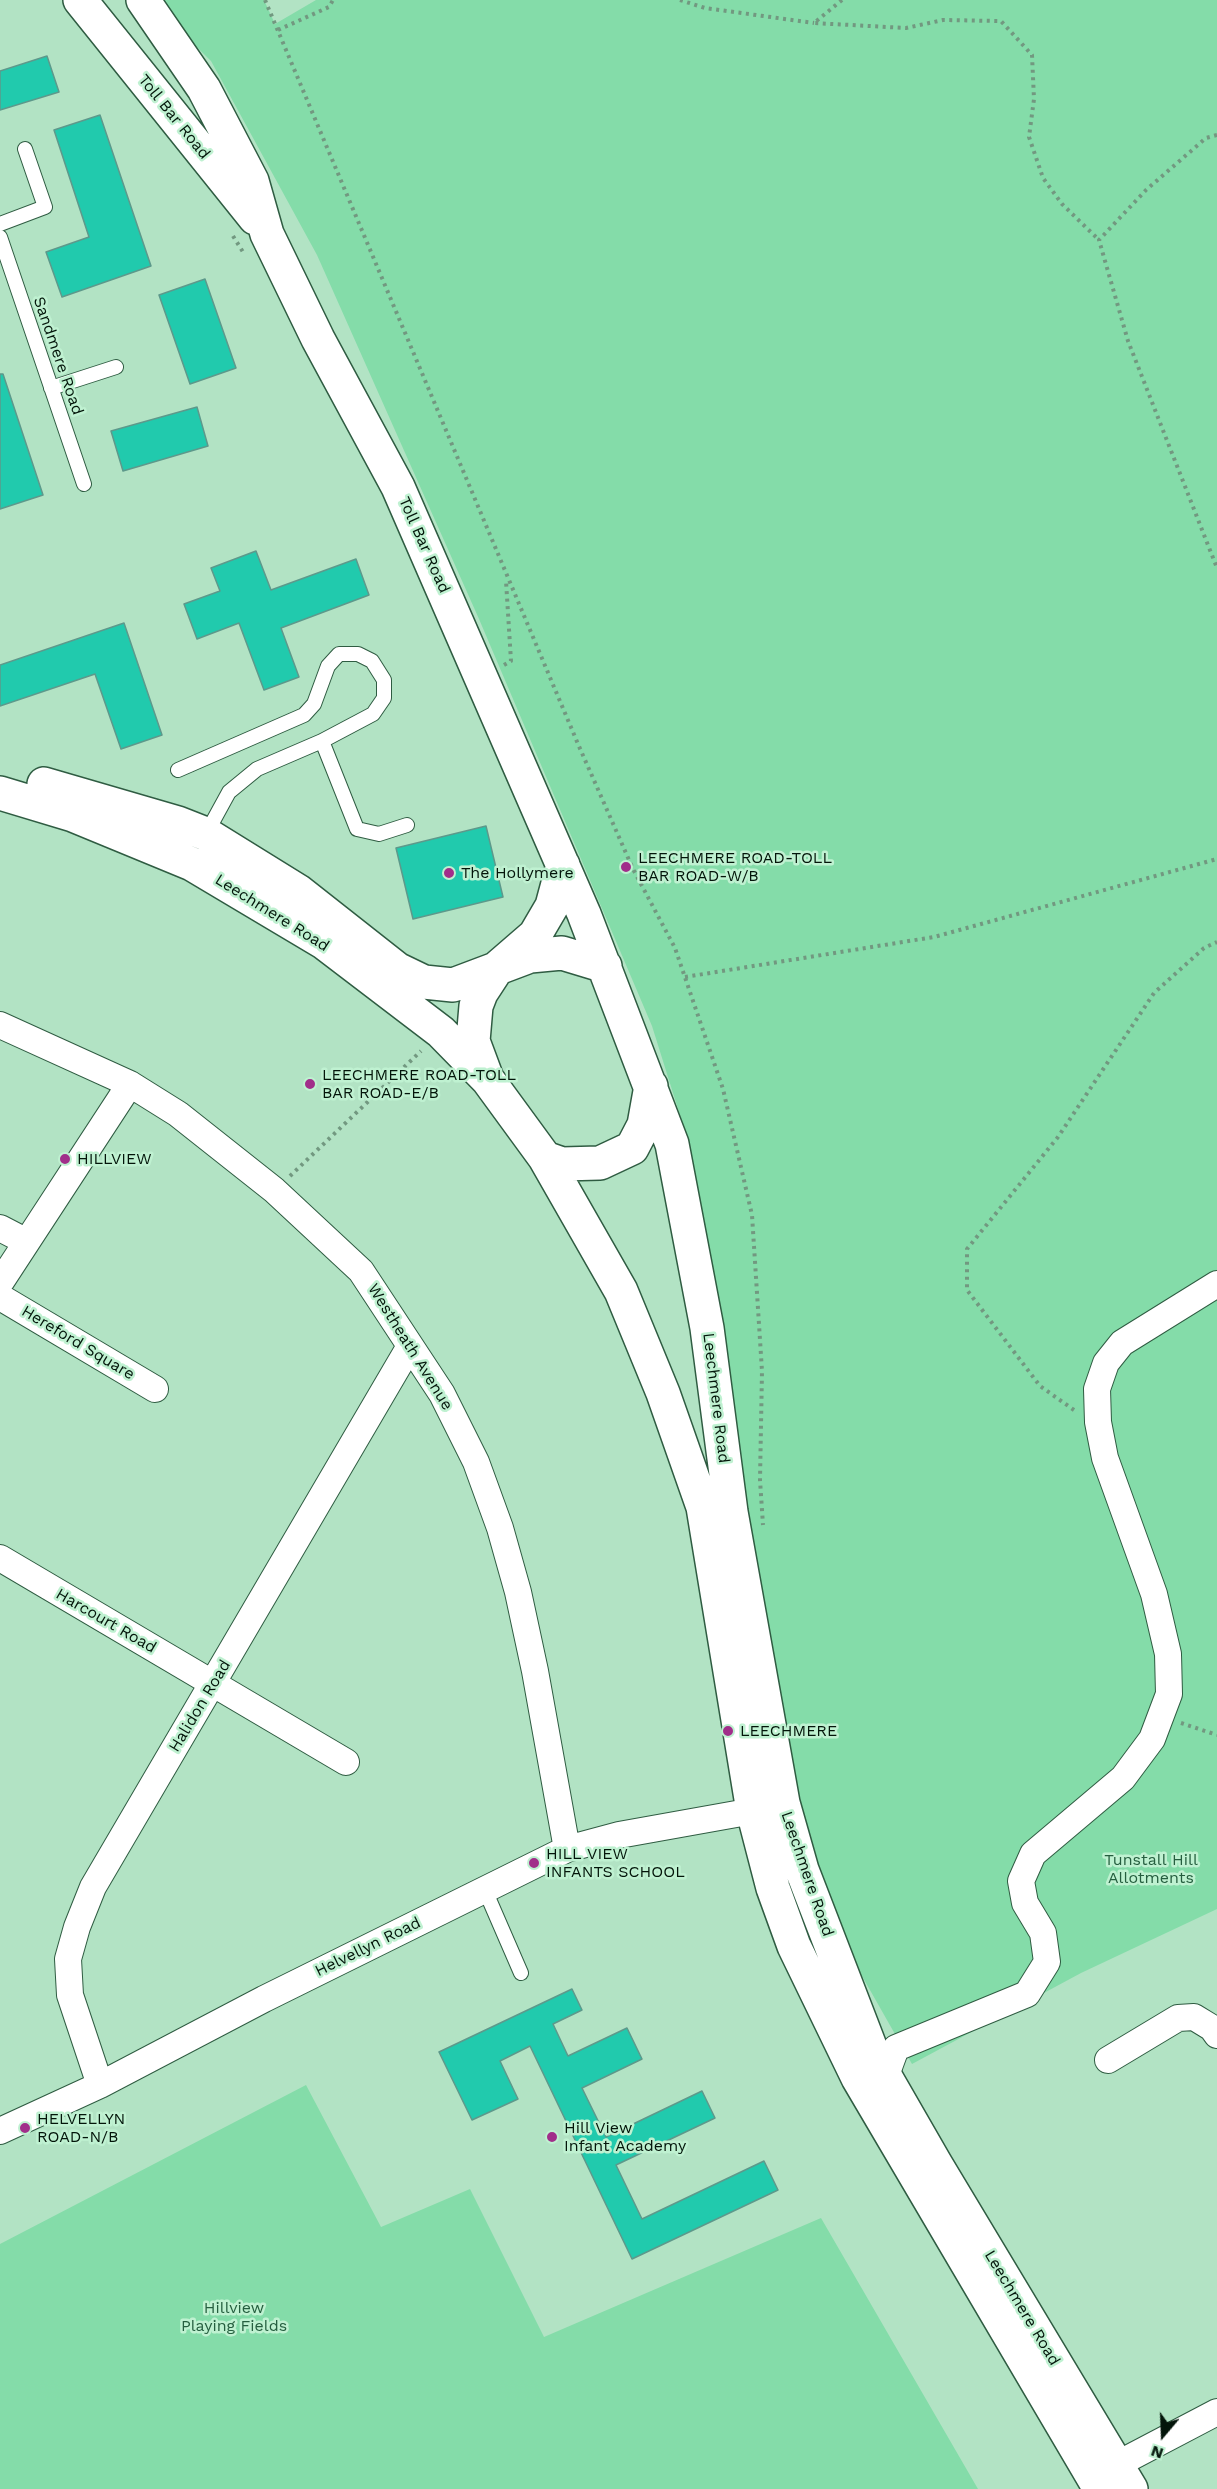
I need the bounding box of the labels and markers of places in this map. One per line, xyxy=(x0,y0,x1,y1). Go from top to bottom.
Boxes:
place label: LEECHMERE ROAD-TOLL BAR ROAD-W/B xyxy=(638,848,832,886)
marker: LEECHMERE ROAD-TOLL BAR ROAD-W/B xyxy=(619,860,633,874)
place label: The Hollymere xyxy=(461,863,574,883)
marker: The Hollymere xyxy=(442,866,456,880)
place label: LEECHMERE ROAD-TOLL BAR ROAD-E/B xyxy=(322,1065,516,1103)
marker: LEECHMERE ROAD-TOLL BAR ROAD-E/B xyxy=(303,1077,317,1091)
place label: HILLVIEW xyxy=(77,1149,152,1169)
marker: HILLVIEW xyxy=(58,1152,72,1166)
place label: LEECHMERE xyxy=(740,1721,837,1741)
marker: LEECHMERE xyxy=(721,1724,735,1738)
place label: HILL VIEW INFANTS SCHOOL xyxy=(546,1844,685,1882)
marker: HILL VIEW INFANTS SCHOOL xyxy=(527,1856,541,1870)
place label: HELVELLYN ROAD-N/B xyxy=(37,2109,125,2147)
place label: Hill View Infant Academy xyxy=(564,2118,686,2156)
marker: HELVELLYN ROAD-N/B xyxy=(18,2121,32,2135)
marker: Hill View Infant Academy xyxy=(545,2130,559,2144)

